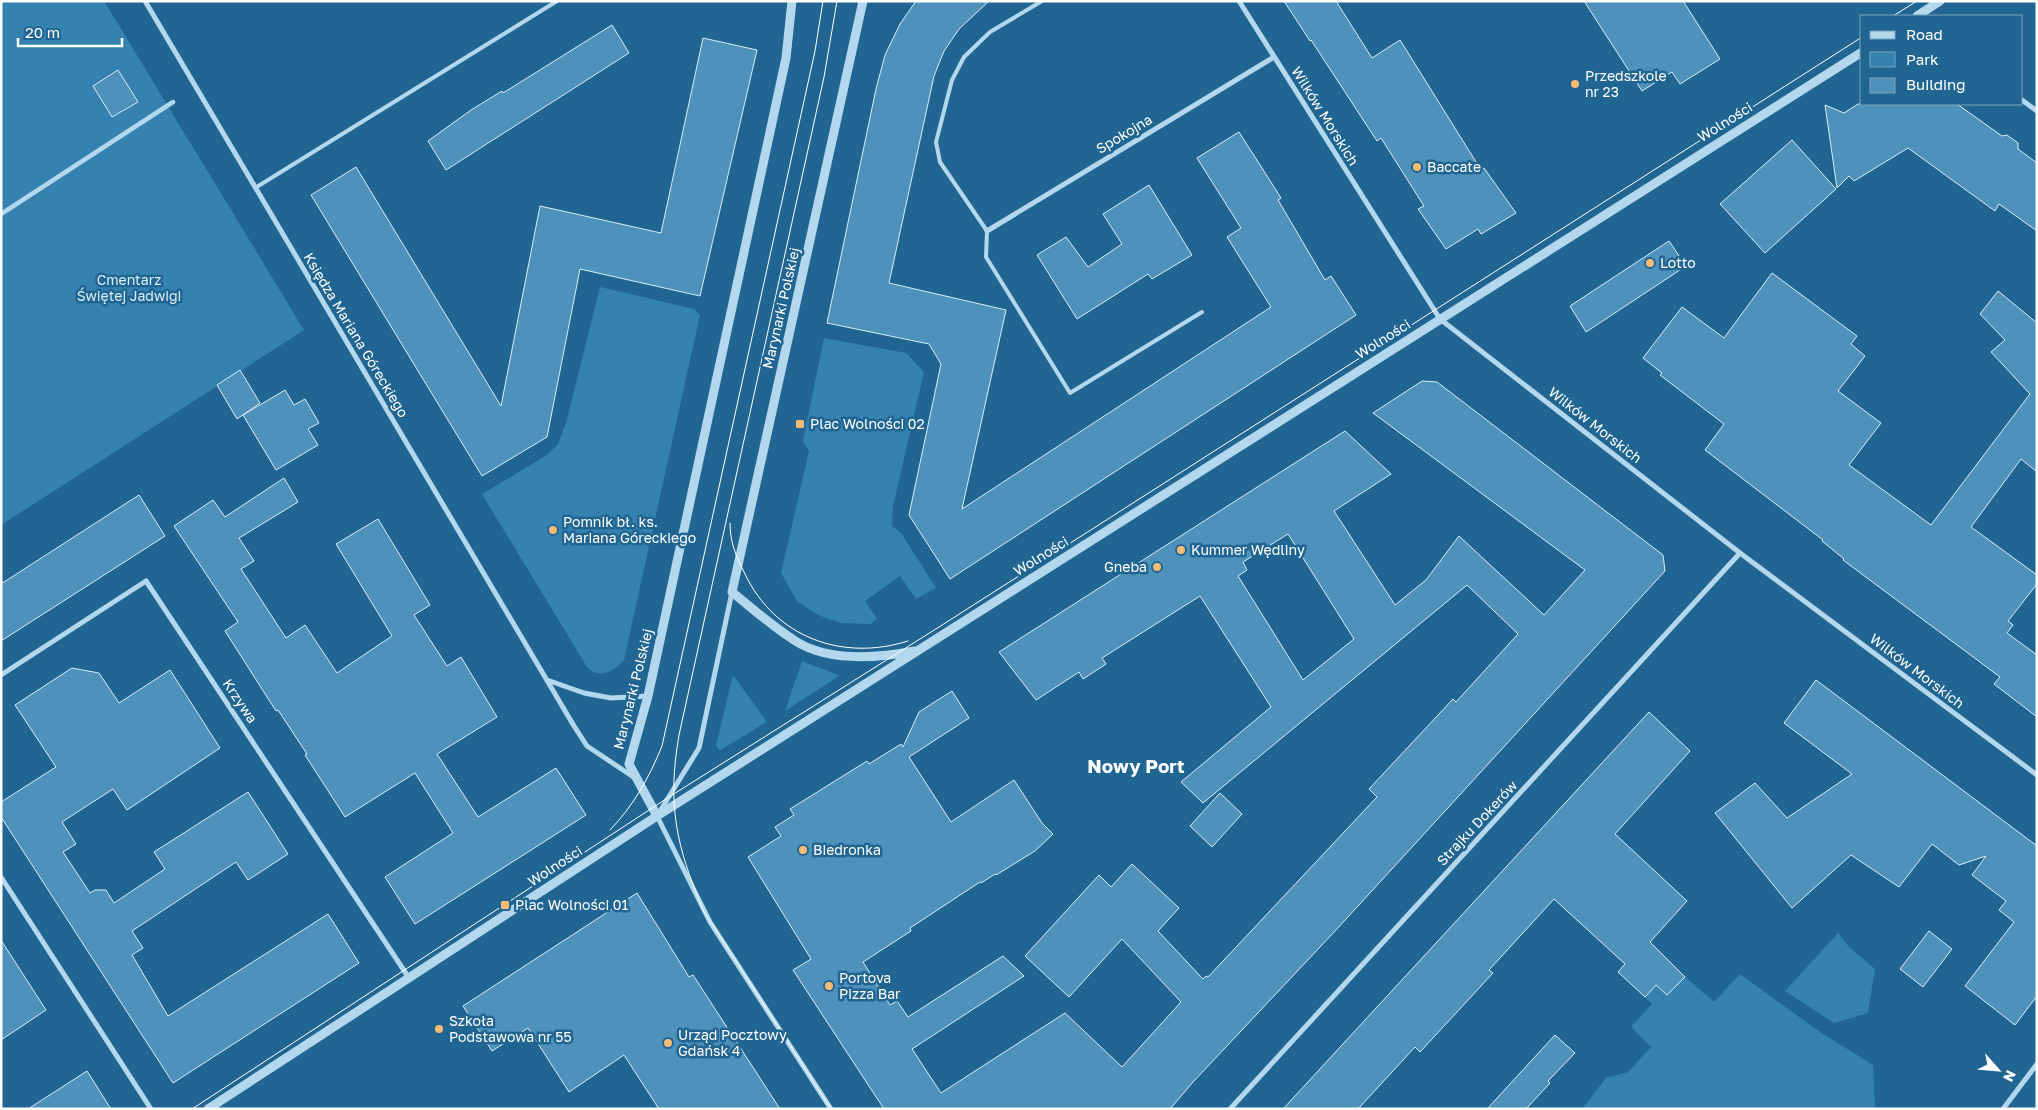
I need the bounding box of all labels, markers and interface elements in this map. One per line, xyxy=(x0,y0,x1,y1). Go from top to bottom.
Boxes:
scale bar xyxy=(18,15,121,47)
legend xyxy=(1860,15,2023,105)
text: 20 m xyxy=(25,23,60,41)
text: Road xyxy=(1906,25,1943,43)
text: Park xyxy=(1906,50,1939,68)
street label: Wilków Morskich xyxy=(1288,63,1363,168)
place label: Przedszkole nr 23 xyxy=(1585,67,1667,100)
text: Building xyxy=(1906,75,1966,93)
marker: Przedszkole nr 23 xyxy=(1569,78,1581,90)
street label: Wolności xyxy=(1694,98,1755,145)
street label: Spokojna xyxy=(1093,110,1155,157)
place label: Baccate xyxy=(1427,158,1481,175)
marker: Baccate xyxy=(1411,161,1423,173)
street label: Marynarki Polskiej xyxy=(758,246,803,370)
street label: Księdza Mariana Góreckiego xyxy=(300,249,412,420)
place label: Lotto xyxy=(1660,254,1696,271)
marker: Lotto xyxy=(1644,257,1656,269)
park label: Cmentarz Świętej Jadwigi xyxy=(77,271,181,304)
street label: Wolności xyxy=(1352,315,1413,362)
street label: Wilków Morskich xyxy=(1545,383,1645,466)
place label: Plac Wolności 02 xyxy=(810,415,925,432)
marker: Plac Wolności 02 xyxy=(794,418,806,430)
place label: Pomnik bł. ks. Mariana Góreckiego xyxy=(563,513,696,546)
marker: Pomnik bł. ks. Mariana Góreckiego xyxy=(547,524,559,536)
street label: Wolności xyxy=(1010,532,1071,579)
place label: Kummer Wędliny xyxy=(1191,541,1305,558)
marker: Kummer Wędliny xyxy=(1175,544,1187,556)
place label: Gneba xyxy=(1104,558,1147,575)
marker: Gneba xyxy=(1151,561,1163,573)
street label: Marynarki Polskiej xyxy=(609,627,656,751)
street label: Wilków Morskich xyxy=(1867,630,1968,712)
street label: Krzywa xyxy=(219,675,261,726)
district label: Nowy Port xyxy=(1087,754,1185,777)
street label: Strajku Dokerów xyxy=(1433,777,1520,869)
place label: Biedronka xyxy=(813,841,881,858)
street label: Wolności xyxy=(524,842,585,889)
marker: Biedronka xyxy=(797,844,809,856)
place label: Plac Wolności 01 xyxy=(515,896,628,913)
marker: Plac Wolności 01 xyxy=(499,899,511,911)
place label: Portova Pizza Bar xyxy=(839,969,901,1002)
marker: Portova Pizza Bar xyxy=(823,980,835,992)
place label: Szkoła Podstawowa nr 55 xyxy=(449,1012,572,1045)
marker: Szkoła Podstawowa nr 55 xyxy=(433,1023,445,1035)
place label: Urząd Pocztowy Gdańsk 4 xyxy=(678,1026,787,1059)
marker: Urząd Pocztowy Gdańsk 4 xyxy=(662,1037,674,1049)
north arrow xyxy=(1973,1045,2023,1095)
text: N xyxy=(2000,1068,2020,1085)

